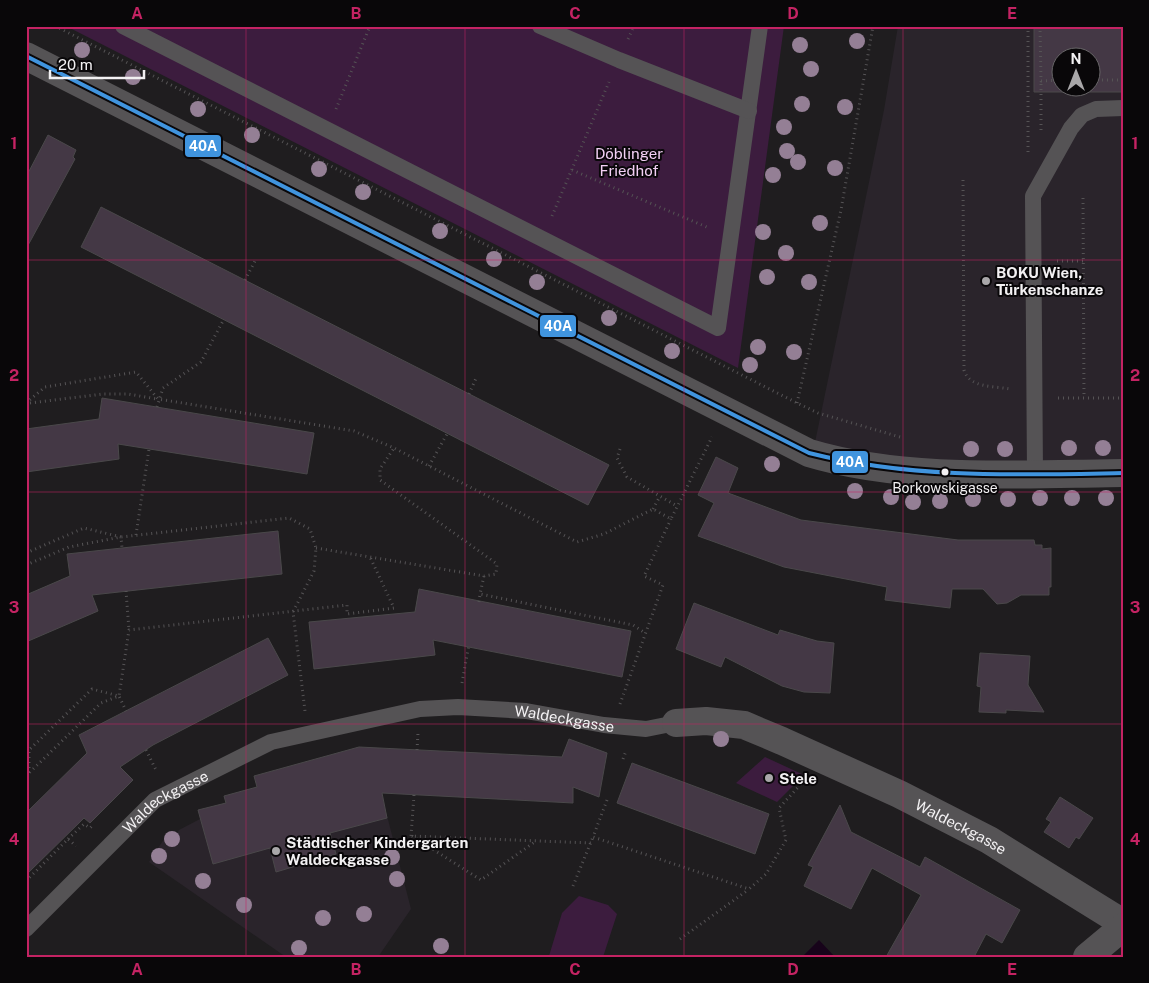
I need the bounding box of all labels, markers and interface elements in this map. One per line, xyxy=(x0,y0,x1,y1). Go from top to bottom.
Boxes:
text: A xyxy=(131,4,143,23)
text: B xyxy=(351,4,362,23)
text: C xyxy=(569,4,581,23)
text: D xyxy=(787,4,799,23)
text: E xyxy=(1007,4,1017,23)
scale bar xyxy=(50,48,144,80)
north arrow xyxy=(1052,48,1102,98)
text: N xyxy=(1071,51,1081,67)
text: 20 m xyxy=(58,56,93,73)
text: 1 xyxy=(11,134,17,153)
line badge: 40A xyxy=(184,134,222,158)
text: 1 xyxy=(1132,134,1138,153)
text: 40A xyxy=(189,138,217,154)
park label: Döblinger Friedhof xyxy=(595,145,663,179)
place label: BOKU Wien, Türkenschanze xyxy=(996,264,1103,298)
marker: BOKU Wien, Türkenschanze xyxy=(980,275,992,287)
line badge: 40A xyxy=(539,314,577,338)
text: 40A xyxy=(544,318,572,334)
text: 2 xyxy=(9,366,19,385)
text: 2 xyxy=(1130,366,1140,385)
line badge: 40A xyxy=(831,450,869,474)
text: 40A xyxy=(836,454,864,470)
marker: Borkowskigasse xyxy=(940,467,950,477)
place label: Borkowskigasse xyxy=(892,480,998,496)
text: 3 xyxy=(9,598,19,617)
text: 3 xyxy=(1130,598,1140,617)
street label: Waldeckgasse xyxy=(514,702,615,734)
street label: Waldeckgasse xyxy=(119,766,211,836)
place label: Stele xyxy=(779,770,817,787)
marker: Stele xyxy=(763,772,775,784)
street label: Waldeckgasse xyxy=(913,795,1010,857)
text: 4 xyxy=(9,830,20,849)
text: 4 xyxy=(1130,830,1141,849)
place label: Städtischer Kindergarten Waldeckgasse xyxy=(286,834,468,868)
marker: Städtischer Kindergarten Waldeckgasse xyxy=(270,845,282,857)
text: A xyxy=(131,960,143,979)
text: B xyxy=(351,960,362,979)
text: C xyxy=(569,960,581,979)
text: D xyxy=(787,960,799,979)
text: E xyxy=(1007,960,1017,979)

